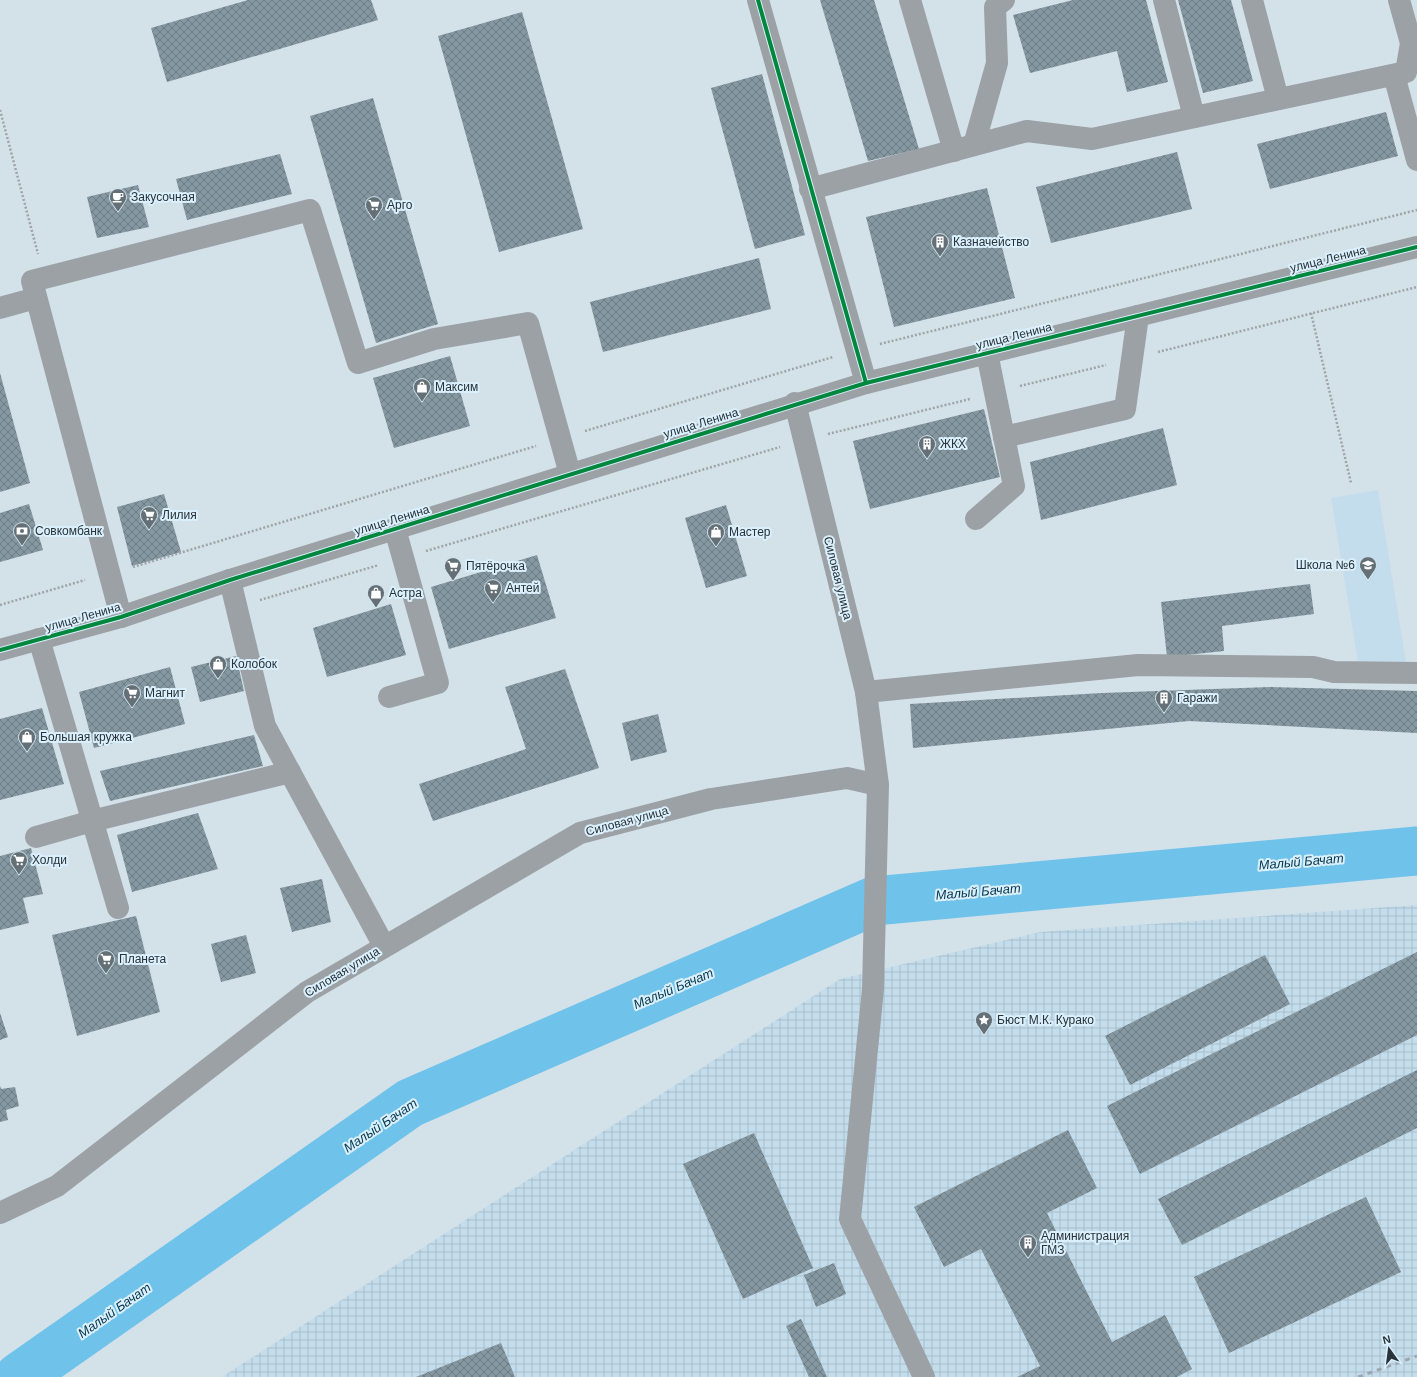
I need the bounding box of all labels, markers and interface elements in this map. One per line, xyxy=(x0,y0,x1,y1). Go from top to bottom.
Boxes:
cafe icon: Закусочная xyxy=(108,187,128,212)
place label: Закусочная xyxy=(131,190,195,204)
supermarket icon: Арго xyxy=(364,195,384,220)
place label: Арго xyxy=(387,198,413,212)
building icon: Казначейство xyxy=(930,232,950,257)
place label: Казначейство xyxy=(953,235,1029,249)
street label: улица Ленина xyxy=(1289,243,1368,275)
street label: улица Ленина xyxy=(975,320,1054,352)
shop icon: Максим xyxy=(412,377,432,402)
place label: Максим xyxy=(435,380,478,394)
street label: улица Ленина xyxy=(662,405,740,441)
building icon: ЖКХ xyxy=(917,434,937,459)
place label: ЖКХ xyxy=(940,437,966,451)
street label: улица Ленина xyxy=(353,502,431,538)
supermarket icon: Лилия xyxy=(139,505,159,530)
place label: Лилия xyxy=(162,508,197,522)
bank icon: Совкомбанк xyxy=(12,521,32,546)
shop icon: Мастер xyxy=(706,522,726,547)
place label: Совкомбанк xyxy=(35,524,103,538)
place label: Мастер xyxy=(729,525,771,539)
street label: Силовая улица xyxy=(821,535,855,621)
school or university icon: Школа №6 xyxy=(1358,555,1378,580)
supermarket icon: Пятёрочка xyxy=(443,556,463,581)
place label: Школа №6 xyxy=(1296,558,1355,572)
place label: Пятёрочка xyxy=(466,559,525,573)
supermarket icon: Антей xyxy=(483,578,503,603)
place label: Антей xyxy=(506,581,539,595)
shop icon: Астра xyxy=(366,583,386,608)
place label: Астра xyxy=(389,586,422,600)
street label: улица Ленина xyxy=(44,600,122,634)
shop icon: Колобок xyxy=(208,654,228,679)
place label: Колобок xyxy=(231,657,278,671)
supermarket icon: Магнит xyxy=(122,683,142,708)
place label: Магнит xyxy=(145,686,186,700)
building icon: Гаражи xyxy=(1154,688,1174,713)
place label: Гаражи xyxy=(1177,691,1218,705)
shop icon: Большая кружка xyxy=(17,727,37,752)
place label: Большая кружка xyxy=(40,730,132,744)
street label: Силовая улица xyxy=(584,803,670,839)
supermarket icon: Холди xyxy=(9,850,29,875)
water label: Малый Бачат xyxy=(1258,850,1344,873)
place label: Холди xyxy=(32,853,67,867)
water label: Малый Бачат xyxy=(935,880,1021,903)
street label: Силовая улица xyxy=(302,944,382,1000)
supermarket icon: Планета xyxy=(96,949,116,974)
place label: Планета xyxy=(119,952,167,966)
water label: Малый Бачат xyxy=(631,965,716,1012)
place icon: Бюст М.К. Курако xyxy=(974,1010,994,1035)
place label: Бюст М.К. Курако xyxy=(997,1013,1094,1027)
water label: Малый Бачат xyxy=(341,1095,420,1156)
place label: Администрация ГМЗ xyxy=(1041,1229,1129,1257)
building icon: Администрация ГМЗ xyxy=(1018,1233,1038,1258)
water label: Малый Бачат xyxy=(75,1280,154,1341)
north arrow xyxy=(1369,1329,1409,1369)
text: N xyxy=(1381,1333,1392,1346)

